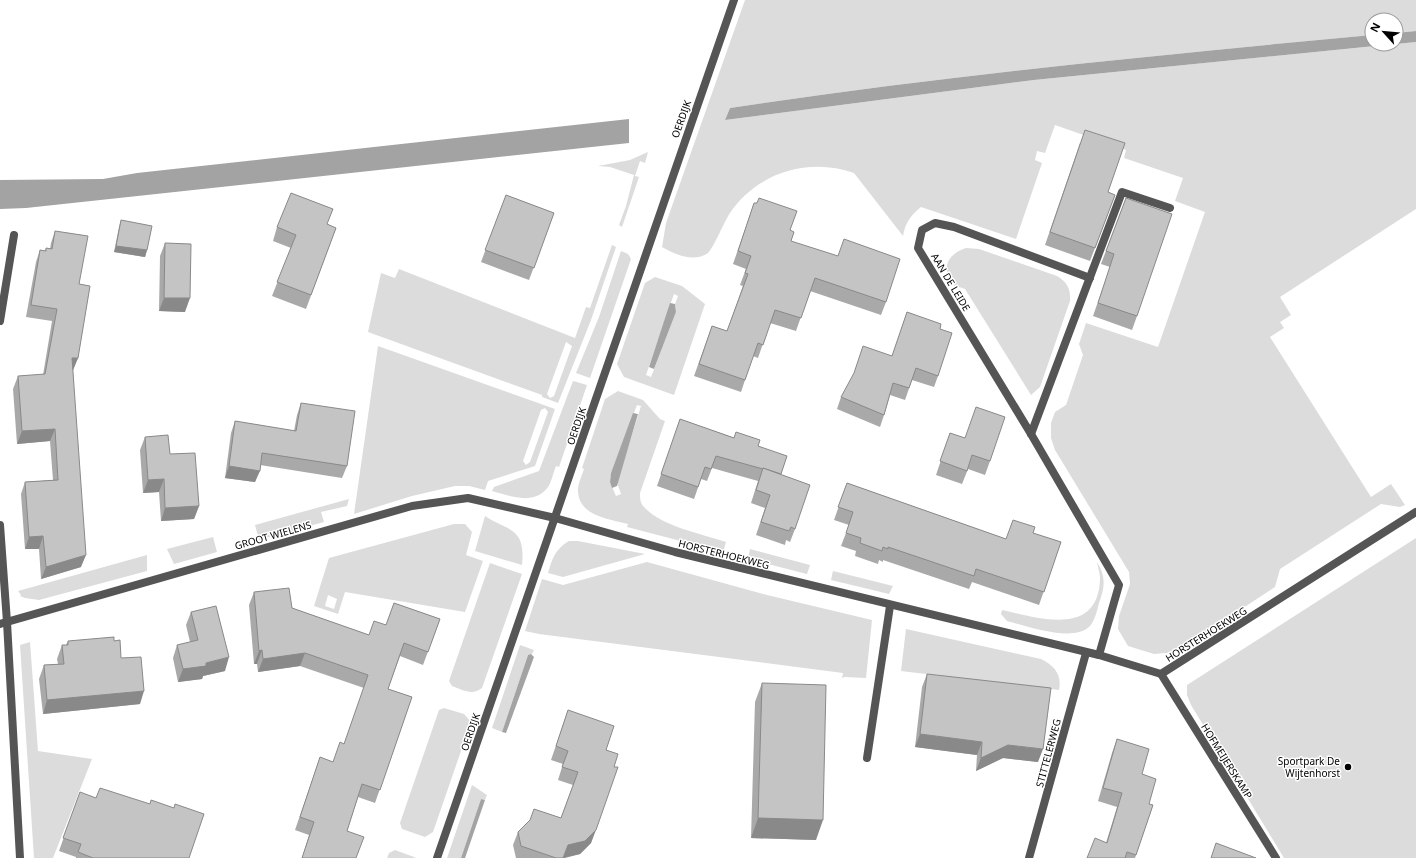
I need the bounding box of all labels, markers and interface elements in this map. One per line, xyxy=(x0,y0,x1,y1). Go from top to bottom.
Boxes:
north arrow xyxy=(1364,12,1404,52)
text: N xyxy=(1366,20,1383,35)
street label: OERDIJK xyxy=(668,97,695,140)
street label: AAN DE LEIDE xyxy=(928,250,974,314)
street label: OERDIJK xyxy=(563,404,589,447)
street label: GROOT WIELENS xyxy=(233,517,313,553)
street label: HORSTERHOEKWEG xyxy=(677,536,771,572)
street label: HORSTERHOEKWEG xyxy=(1163,603,1249,665)
street label: OERDIJK xyxy=(457,710,483,753)
street label: STITTELERWEG xyxy=(1032,717,1064,789)
street label: HOFMEIJERSKAMP xyxy=(1198,721,1256,801)
place label: Sportpark De Wijtenhorst xyxy=(1278,754,1340,780)
marker: Sportpark De Wijtenhorst xyxy=(1343,762,1353,772)

